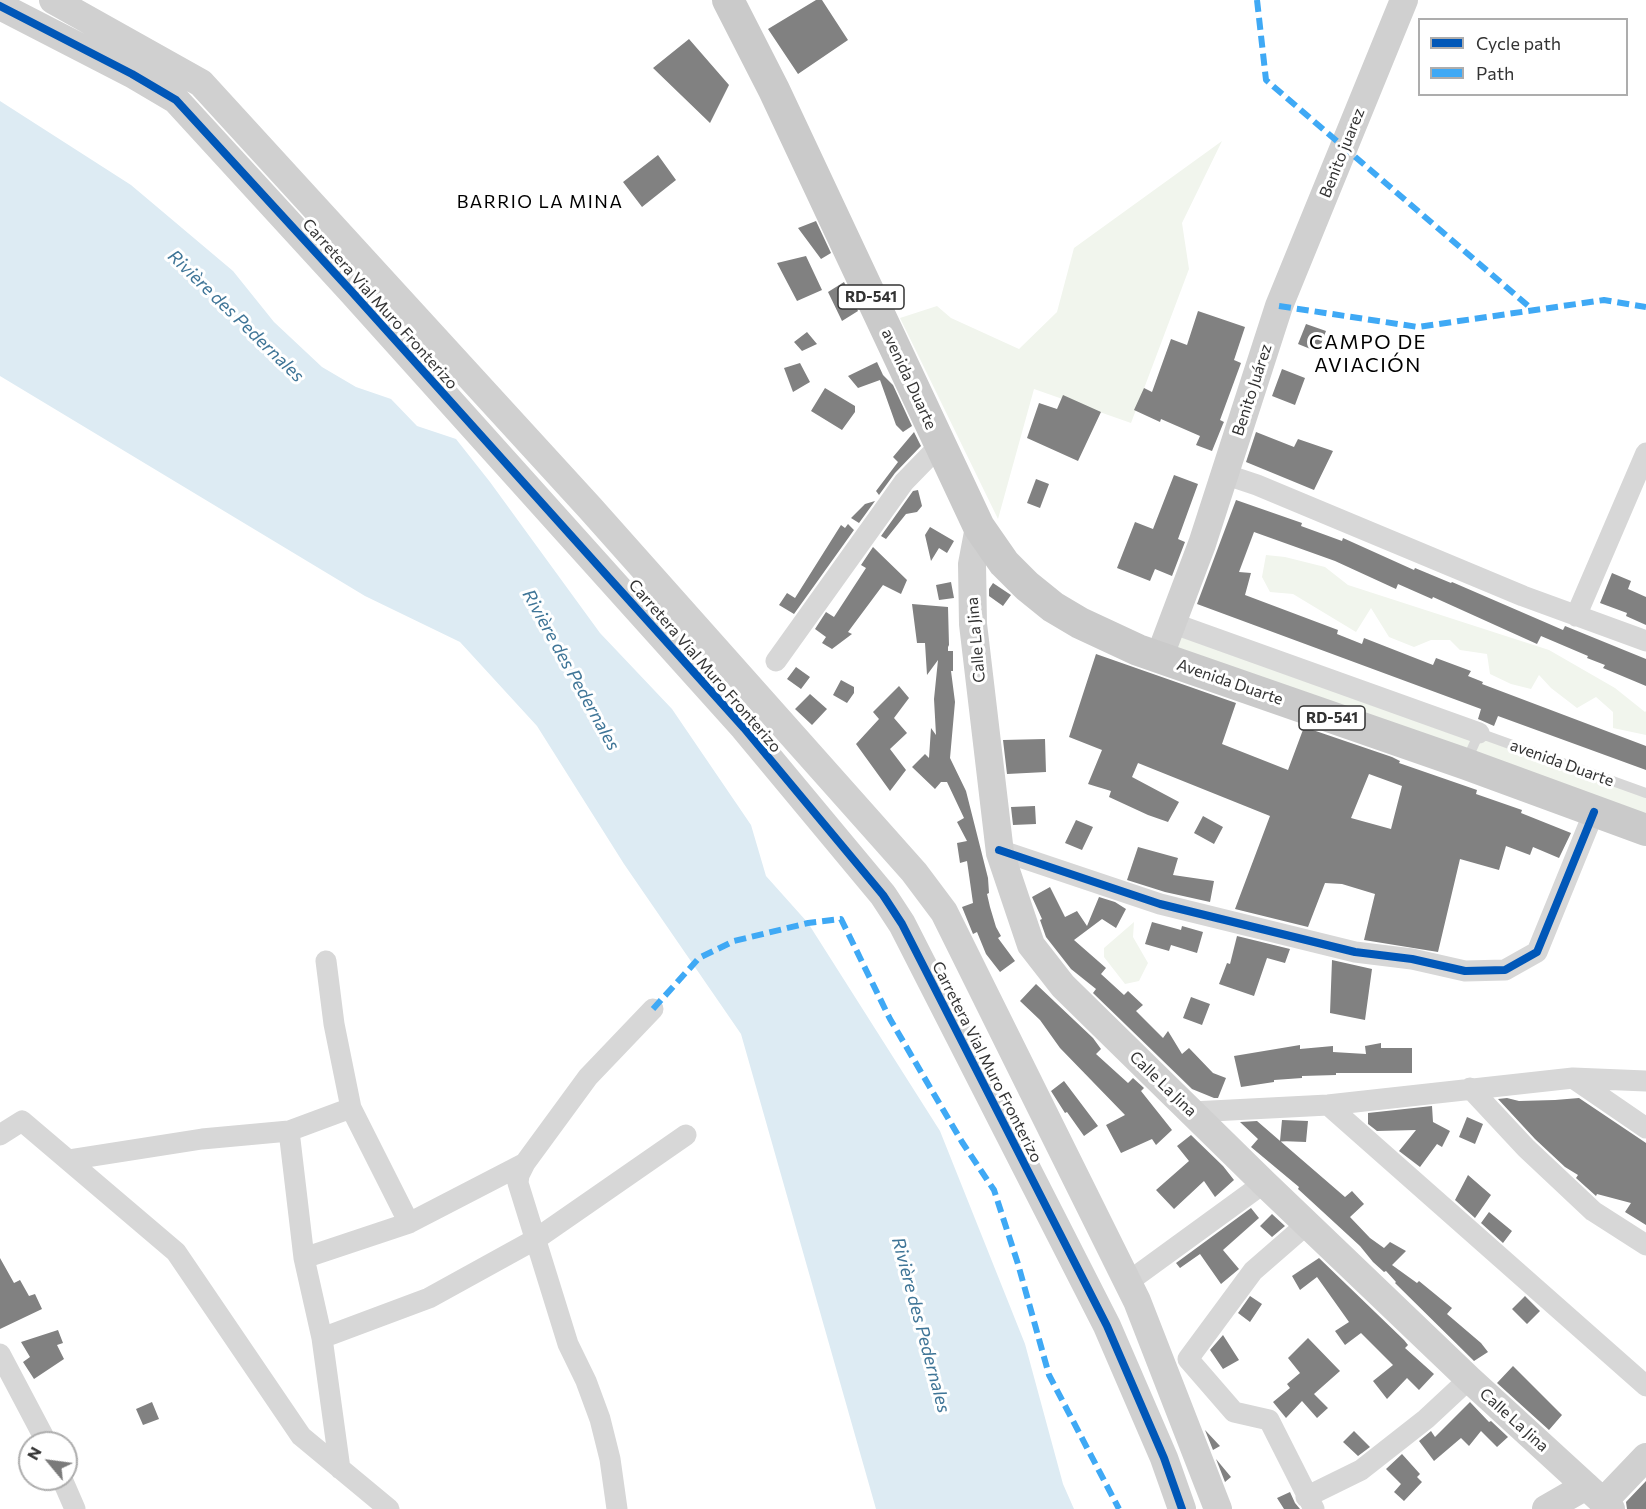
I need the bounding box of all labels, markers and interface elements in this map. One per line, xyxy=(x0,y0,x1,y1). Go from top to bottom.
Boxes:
legend xyxy=(1418,18,1628,96)
text: Cycle path xyxy=(1476,32,1561,54)
text: Path xyxy=(1476,62,1514,84)
street label: Benito juarez xyxy=(1315,105,1369,201)
district label: BARRIO LA MINA xyxy=(457,191,623,213)
street label: Carretera Vial Muro Fronterizo xyxy=(298,215,462,393)
water label: Rivière des Pedernales xyxy=(163,245,309,387)
road number: RD-541 xyxy=(838,285,904,309)
street label: avenida Duarte xyxy=(877,326,941,432)
district label: CAMPO DE AVIACIÓN xyxy=(1309,330,1427,377)
street label: Benito Juárez xyxy=(1228,342,1276,438)
street label: Carretera Vial Muro Fronterizo xyxy=(625,576,785,756)
water label: Rivière des Pedernales xyxy=(518,586,624,754)
street label: Calle La Jina xyxy=(963,596,989,684)
street label: Avenida Duarte xyxy=(1174,655,1286,709)
road number: RD-541 xyxy=(1299,706,1365,730)
street label: avenida Duarte xyxy=(1508,735,1616,791)
street label: Carretera Vial Muro Fronterizo xyxy=(928,958,1046,1166)
street label: Calle La Jina xyxy=(1125,1047,1201,1121)
water label: Rivière des Pedernales xyxy=(887,1235,955,1415)
street label: Calle La Jina xyxy=(1476,1384,1552,1456)
north arrow xyxy=(18,1431,78,1491)
text: N xyxy=(22,1443,45,1463)

